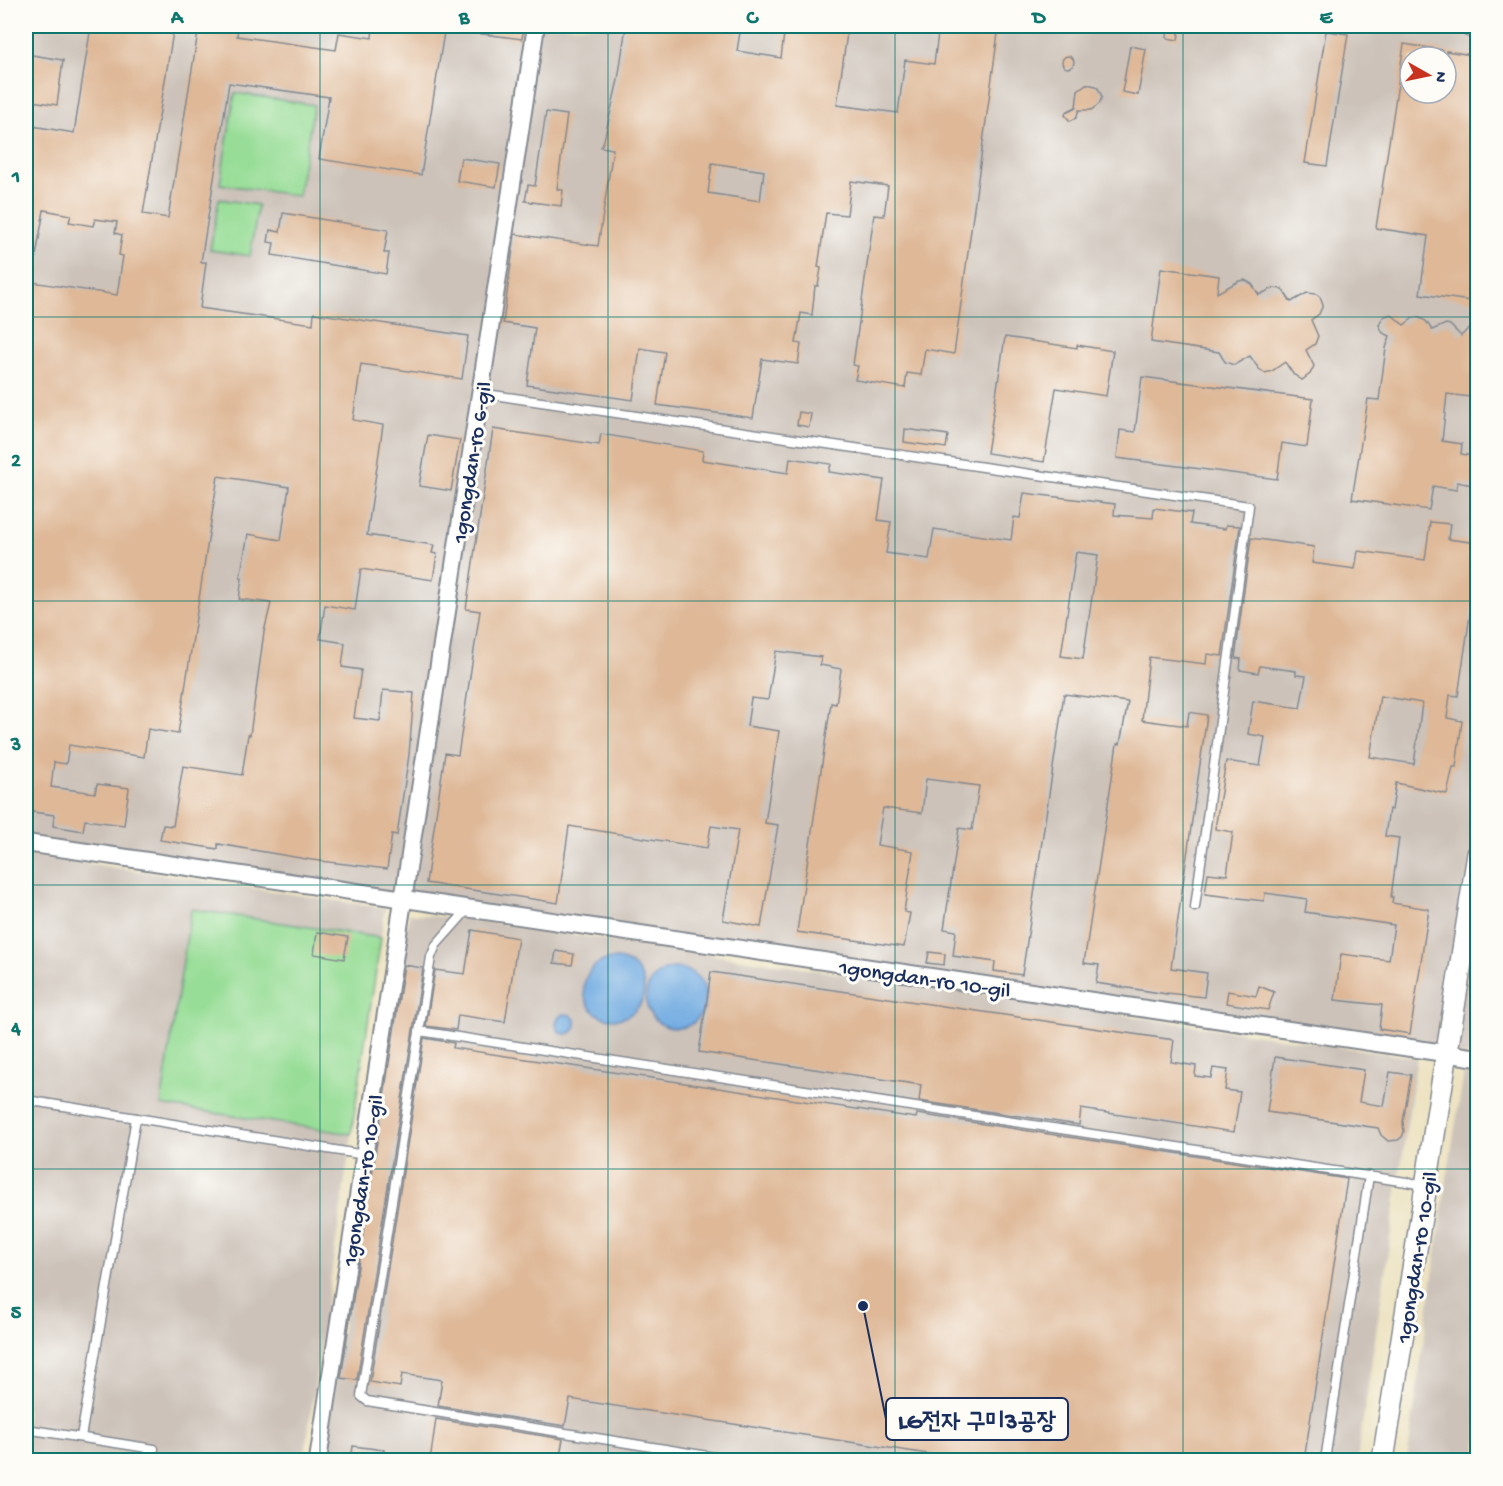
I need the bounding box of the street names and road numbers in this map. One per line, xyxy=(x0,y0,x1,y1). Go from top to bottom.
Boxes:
street label: 1gongdan-ro 6-gil xyxy=(448,380,500,546)
street label: 1gongdan-ro 10-gil xyxy=(836,956,1012,1006)
street label: 1gongdan-ro 10-gil xyxy=(338,1093,391,1269)
street label: 1gongdan-ro 10-gil xyxy=(1392,1170,1445,1346)

